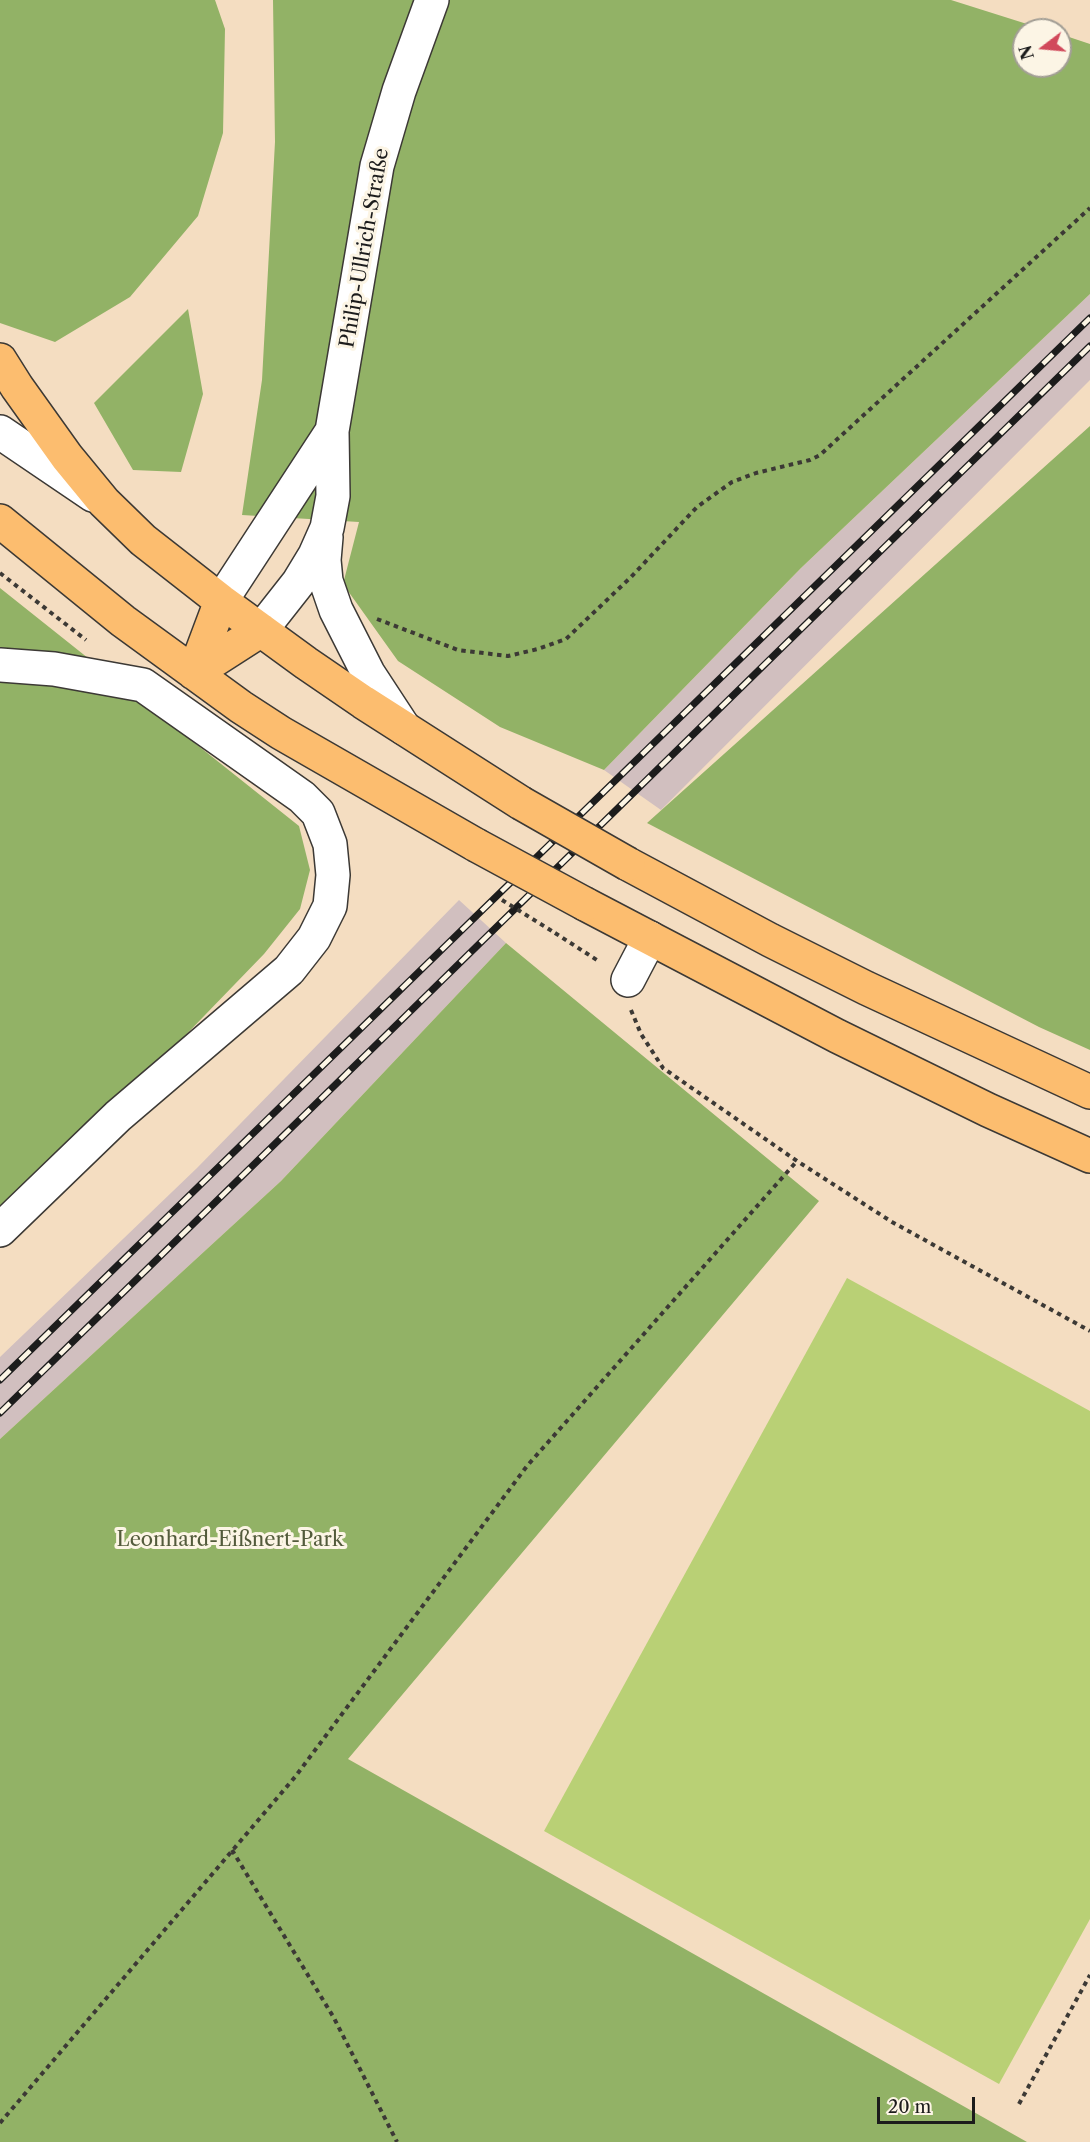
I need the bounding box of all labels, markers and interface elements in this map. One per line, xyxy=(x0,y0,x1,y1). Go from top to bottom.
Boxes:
north arrow xyxy=(1012,18,1072,78)
text: N xyxy=(1015,43,1038,62)
street label: Philip-Ullrich-Straße xyxy=(336,146,394,350)
park label: Leonhard-Eißnert-Park xyxy=(117,1528,343,1552)
scale bar xyxy=(880,2085,978,2123)
text: 20 m xyxy=(888,2096,931,2118)

